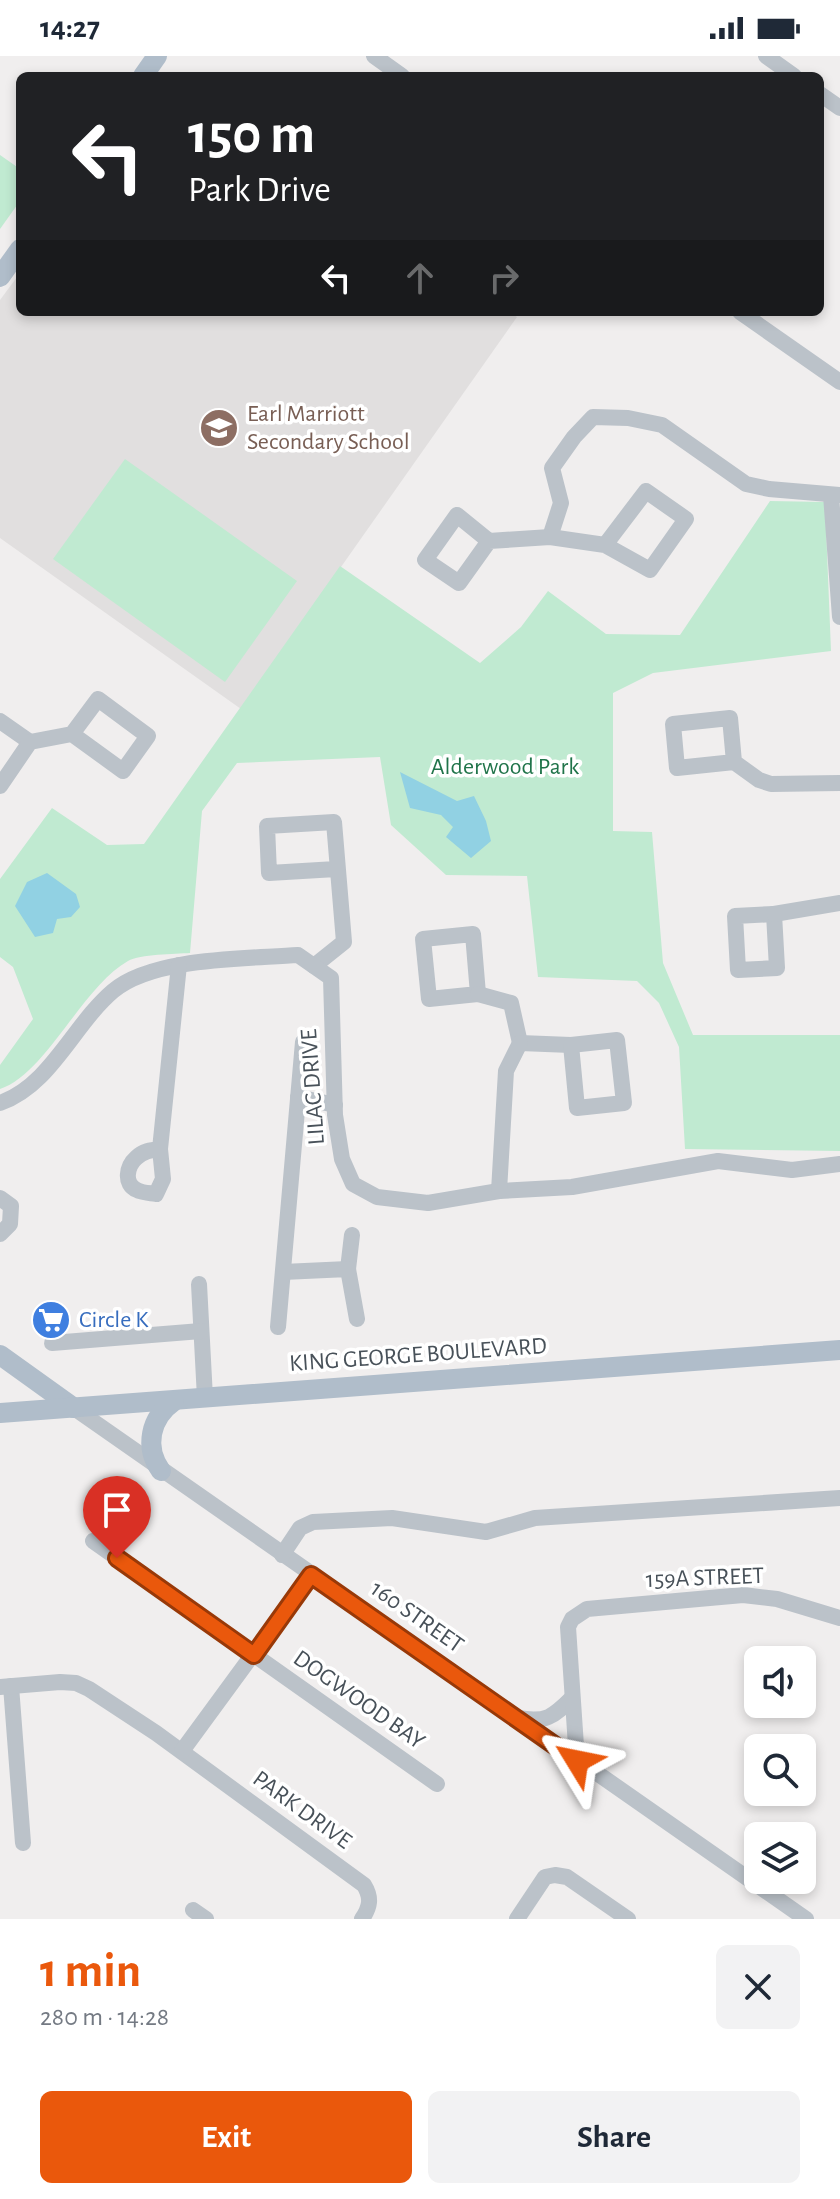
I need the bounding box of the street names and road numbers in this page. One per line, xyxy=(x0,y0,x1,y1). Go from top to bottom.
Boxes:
street label: LILAC DRIVE xyxy=(297,1028,329,1146)
street label: KING GEORGE BOULEVARD xyxy=(288,1334,548,1376)
street label: 159A STREET xyxy=(645,1564,765,1592)
street label: 160 STREET xyxy=(366,1576,468,1658)
street label: DOGWOOD BAY xyxy=(289,1646,429,1754)
street label: PARK DRIVE xyxy=(248,1766,356,1854)

